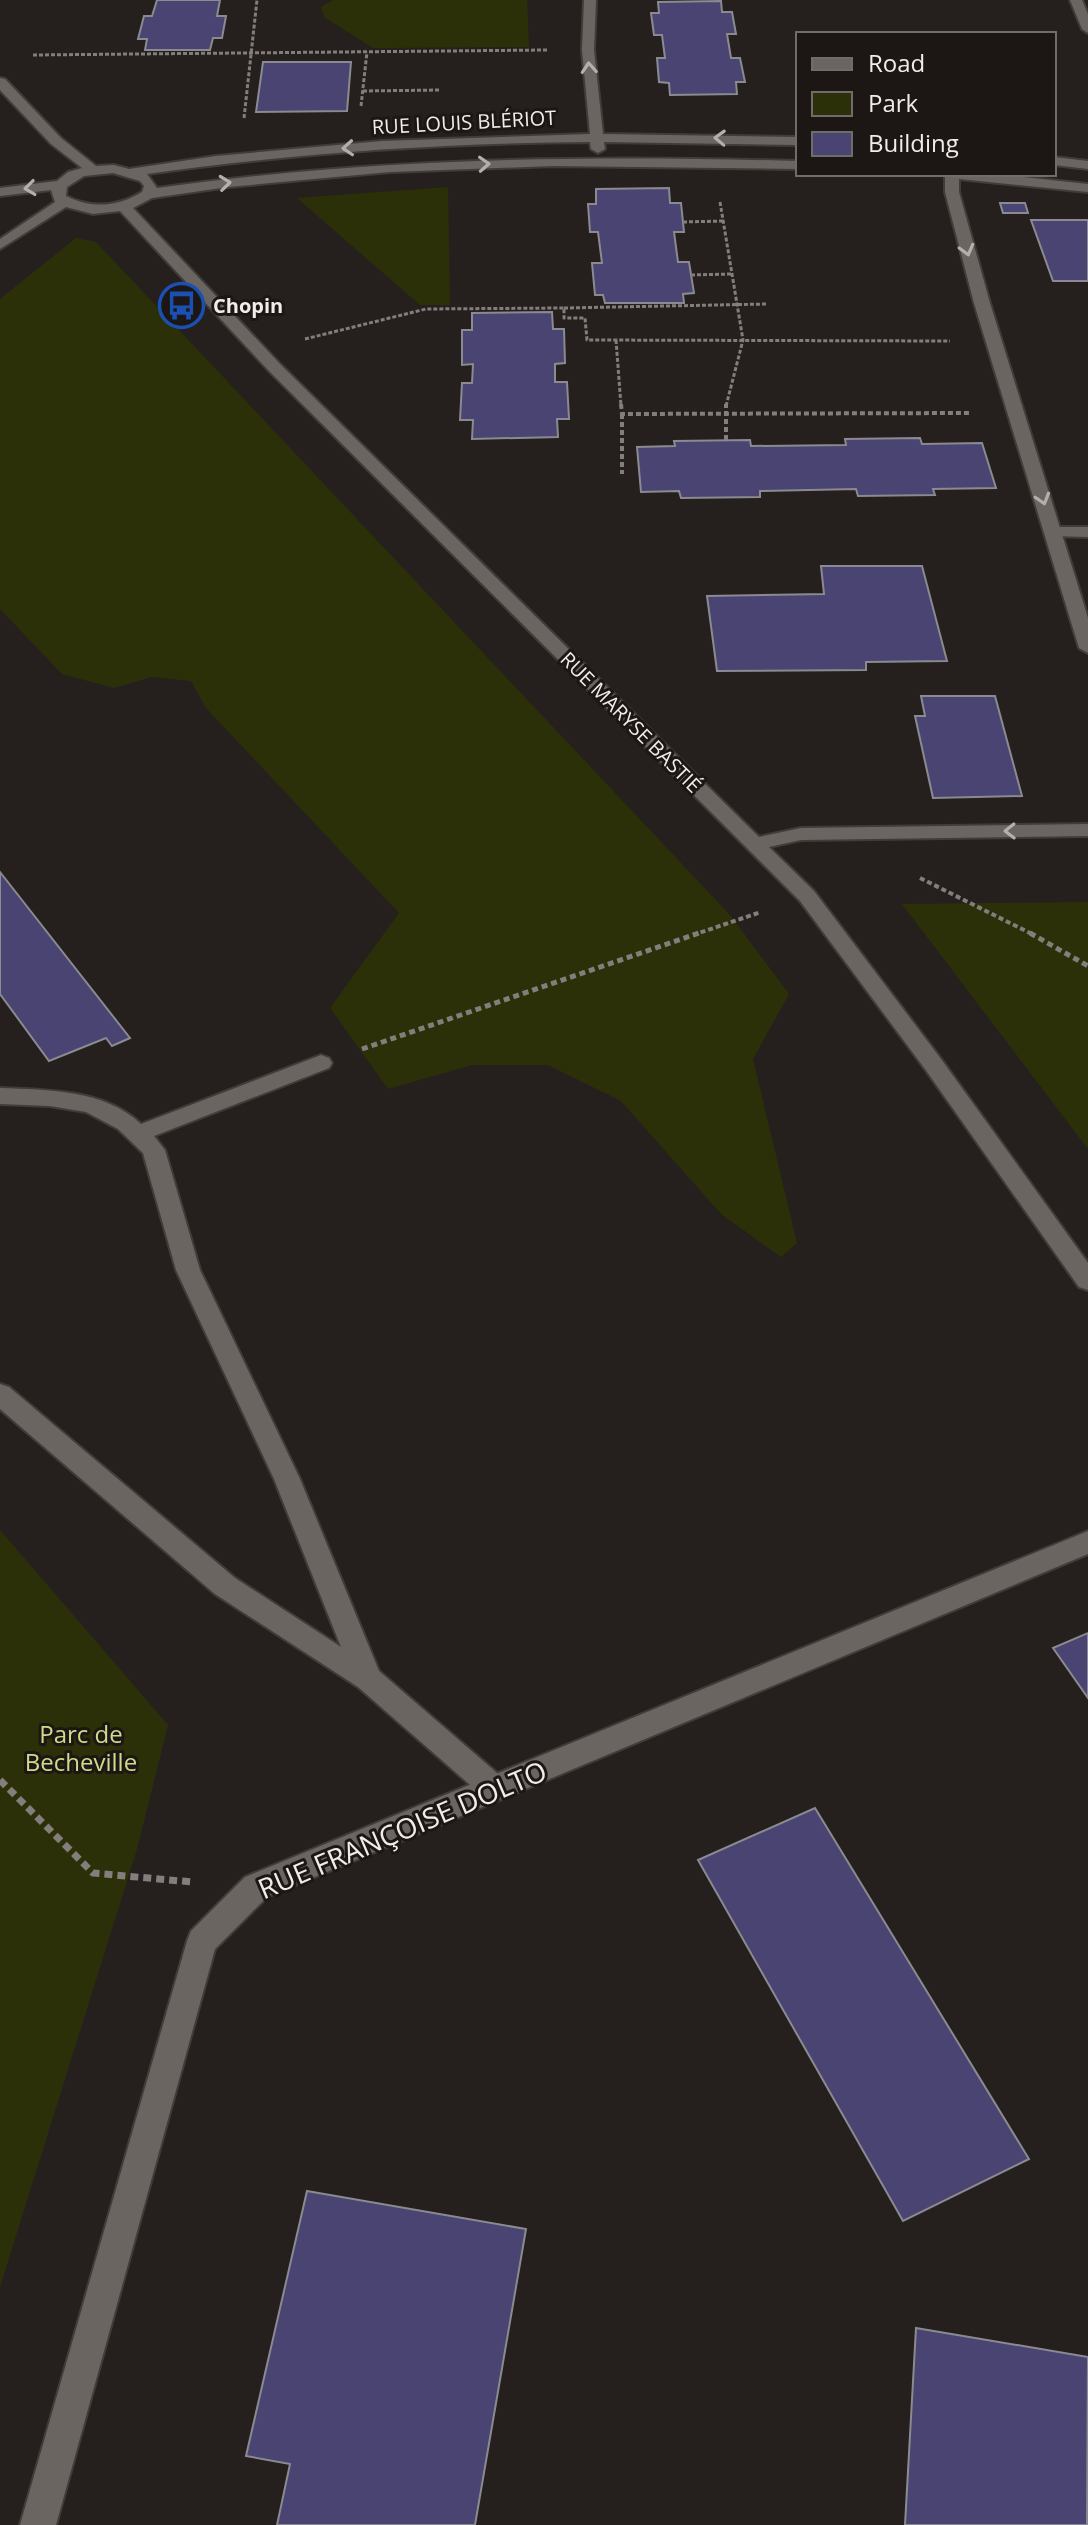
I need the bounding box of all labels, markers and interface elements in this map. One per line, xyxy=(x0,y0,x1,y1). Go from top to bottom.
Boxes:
legend xyxy=(796,32,1056,176)
text: Road xyxy=(868,46,925,79)
one-way arrow xyxy=(581,61,598,74)
text: Park xyxy=(868,86,919,119)
street label: RUE LOUIS BLÉRIOT xyxy=(371,104,557,140)
text: Building xyxy=(868,126,959,159)
one-way arrow xyxy=(713,130,726,147)
one-way arrow xyxy=(341,139,354,156)
one-way arrow xyxy=(478,155,491,172)
one-way arrow xyxy=(219,174,232,191)
one-way arrow xyxy=(23,180,36,197)
one-way arrow xyxy=(958,242,975,256)
bus stop icon: Chopin xyxy=(158,281,206,329)
place label: Chopin xyxy=(213,292,283,319)
one-way arrow xyxy=(1034,491,1050,505)
street label: RUE MARYSE BASTIÉ xyxy=(555,646,707,798)
one-way arrow xyxy=(1003,823,1016,840)
park label: Parc de Becheville xyxy=(25,1717,137,1778)
street label: RUE FRANÇOISE DOLTO xyxy=(252,1751,552,1907)

